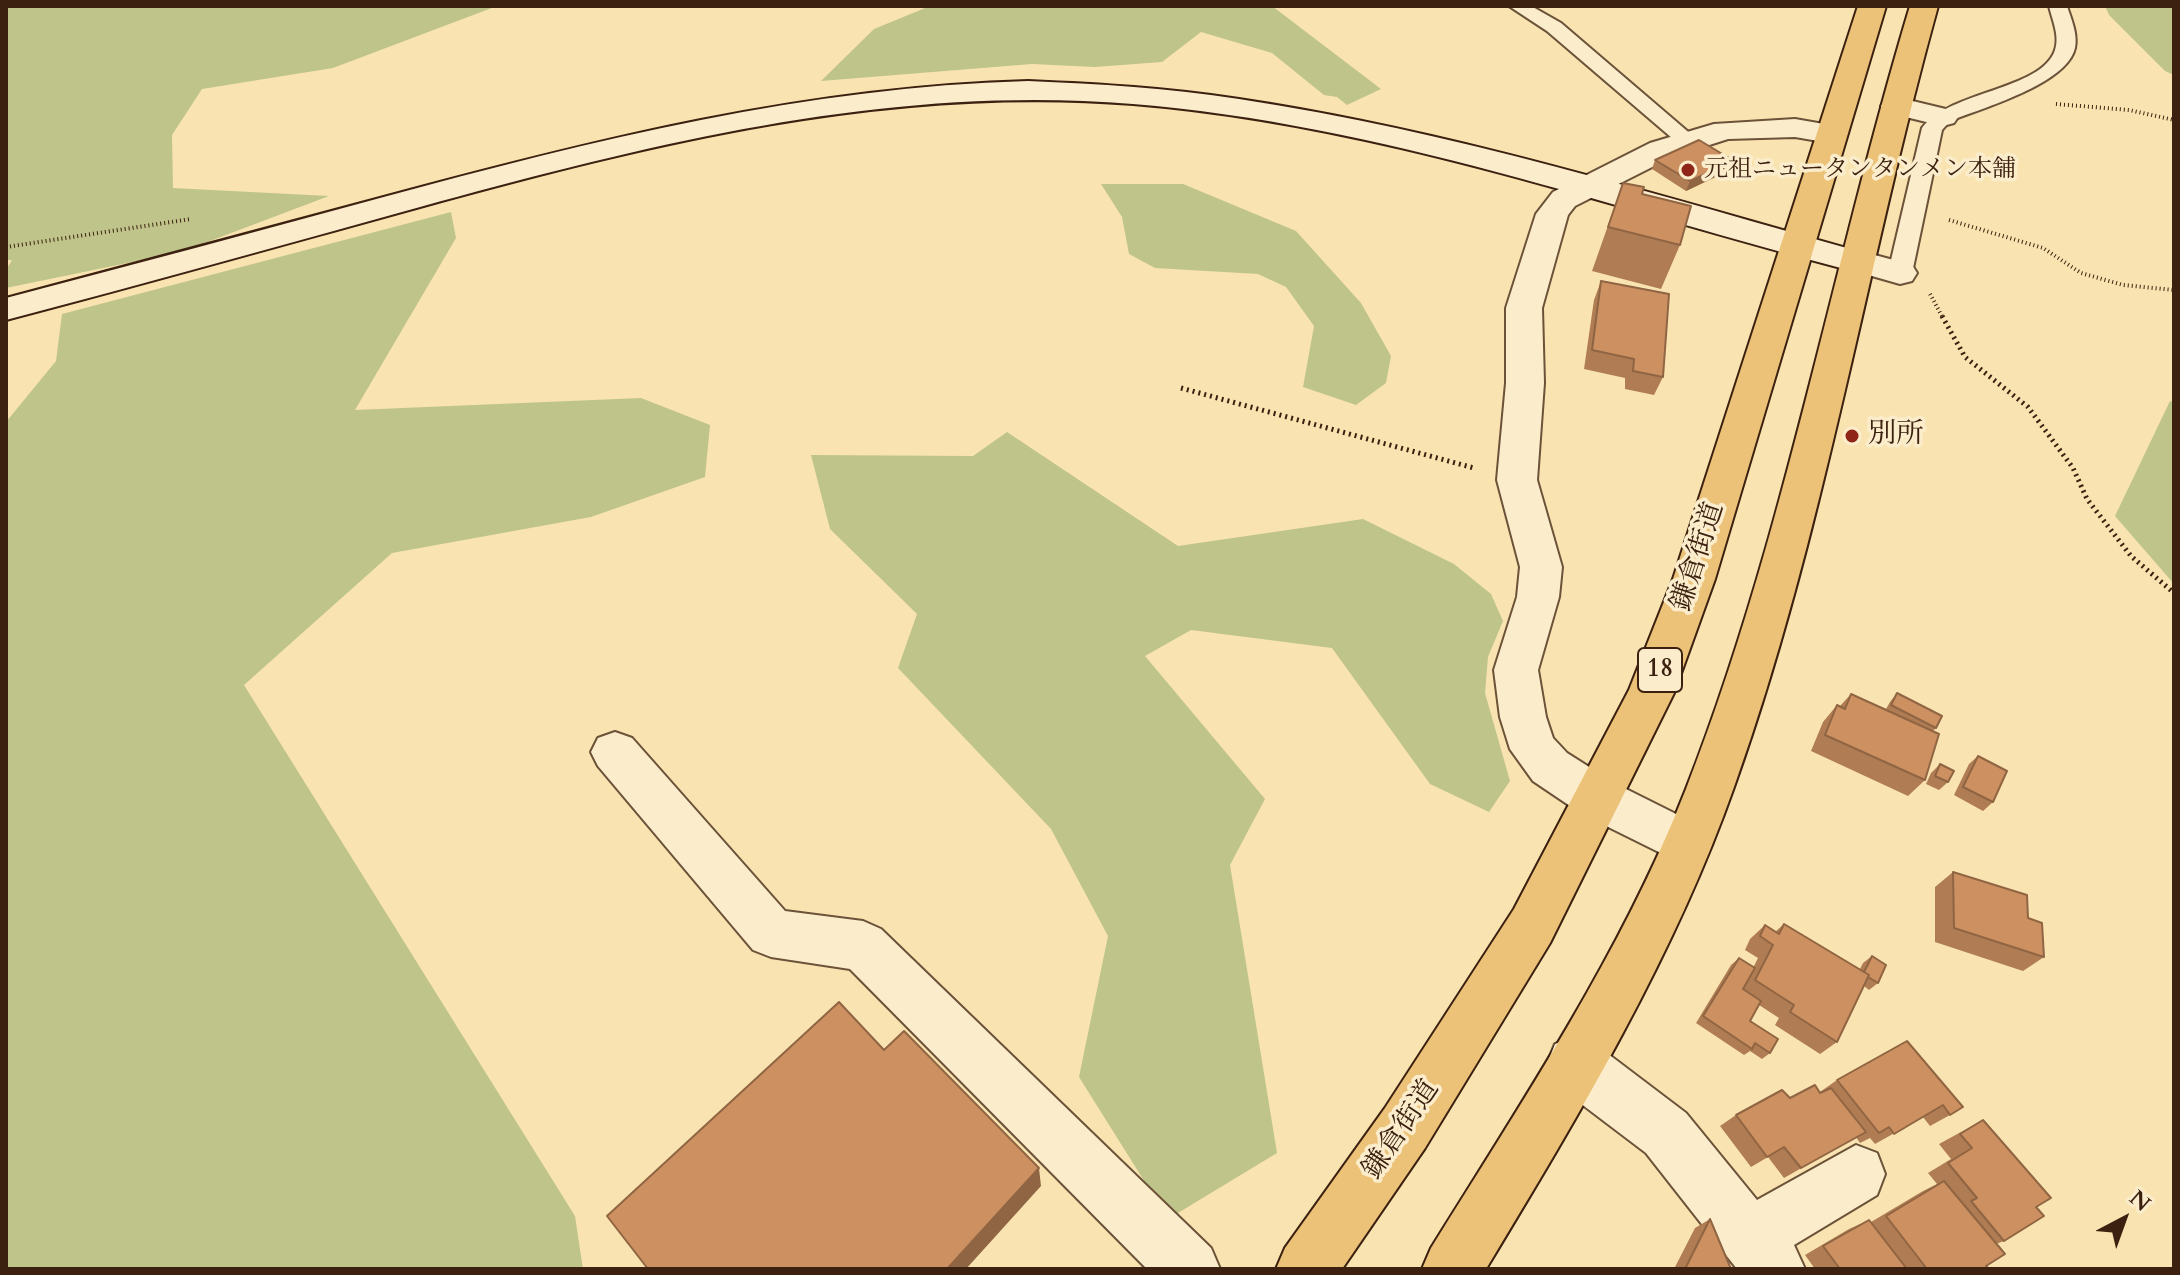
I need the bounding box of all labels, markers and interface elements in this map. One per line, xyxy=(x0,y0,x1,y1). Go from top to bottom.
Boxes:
place label: 元祖ニュータンタンメン本舗 xyxy=(1704,156,2016,184)
marker: 元祖ニュータンタンメン本舗 xyxy=(1679,161,1697,179)
place label: 別所 xyxy=(1868,419,1924,453)
marker: 別所 xyxy=(1843,427,1861,445)
street label: 鎌倉街道 xyxy=(1666,499,1732,615)
road number: 18 xyxy=(1638,648,1682,692)
street label: 鎌倉街道 xyxy=(1357,1074,1447,1186)
north arrow xyxy=(2084,1179,2164,1259)
text: N xyxy=(2123,1183,2157,1218)

